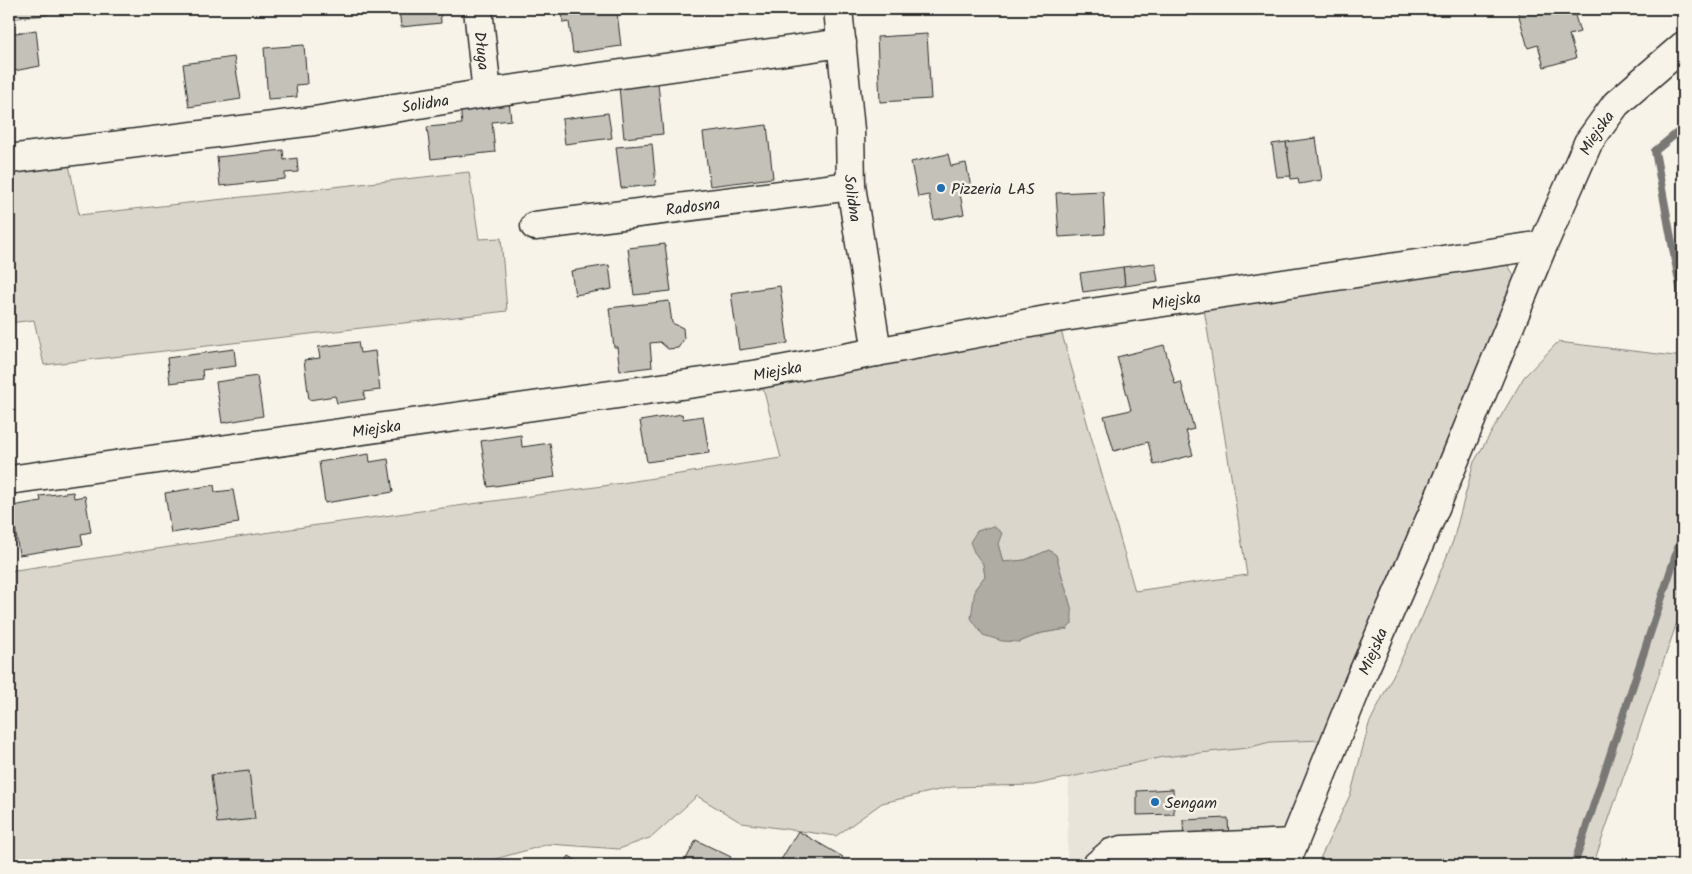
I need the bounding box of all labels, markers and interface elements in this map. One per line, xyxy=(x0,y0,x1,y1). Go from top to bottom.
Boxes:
street label: Długa xyxy=(466,30,495,72)
street label: Solidna xyxy=(400,88,451,121)
street label: Miejska xyxy=(1573,106,1621,159)
street label: Solidna xyxy=(837,174,867,224)
place label: Pizzeria LAS xyxy=(951,177,1035,202)
marker: Pizzeria LAS xyxy=(935,182,947,194)
street label: Radosna xyxy=(664,192,722,223)
street label: Miejska xyxy=(1150,286,1203,318)
street label: Miejska xyxy=(751,355,804,389)
street label: Miejska xyxy=(350,414,403,445)
street label: Miejska xyxy=(1352,624,1395,680)
place label: Sengam xyxy=(1165,791,1217,816)
marker: Sengam xyxy=(1149,796,1161,808)

